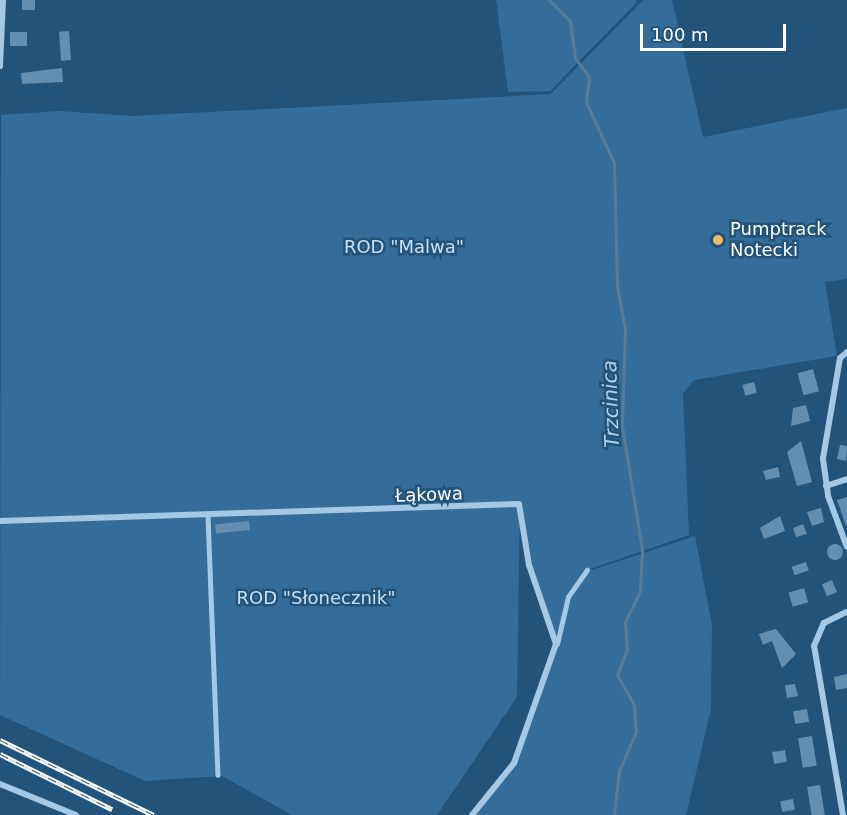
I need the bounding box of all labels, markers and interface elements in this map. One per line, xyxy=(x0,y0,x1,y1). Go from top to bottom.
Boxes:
scale bar xyxy=(643,12,788,50)
text: 100 m xyxy=(651,24,709,45)
place label: Pumptrack Notecki xyxy=(730,219,827,262)
marker: Pumptrack Notecki xyxy=(711,233,725,247)
park label: ROD "Malwa" xyxy=(344,236,464,258)
water label: Trzcinica xyxy=(597,360,625,448)
street label: Łąkowa xyxy=(395,483,463,507)
park label: ROD "Słonecznik" xyxy=(236,587,396,609)

